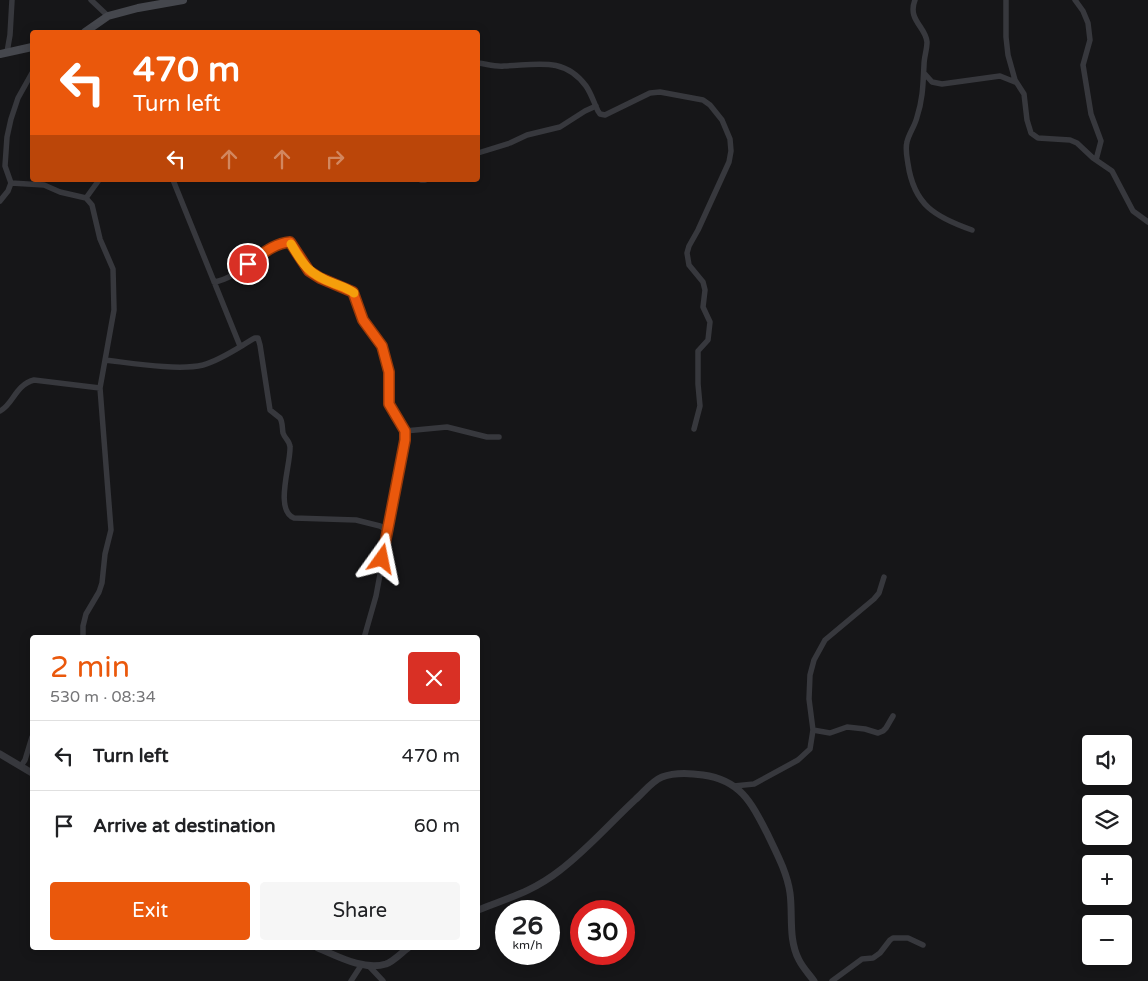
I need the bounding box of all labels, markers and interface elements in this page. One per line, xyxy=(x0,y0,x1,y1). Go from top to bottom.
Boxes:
text: 470 m xyxy=(133,49,240,91)
icon: left xyxy=(50,50,115,115)
text: Turn left xyxy=(133,91,221,117)
icon: left xyxy=(162,145,190,173)
icon: ahead xyxy=(215,145,243,173)
icon: ahead xyxy=(268,145,296,173)
icon: right xyxy=(321,145,349,173)
pin xyxy=(227,243,269,285)
icon: arrive xyxy=(234,250,262,278)
position arrow xyxy=(355,532,407,584)
text: 2 min xyxy=(50,649,130,686)
button: close xyxy=(408,652,460,704)
text: 530 m · 08:34 xyxy=(50,687,156,707)
map controls xyxy=(1082,735,1132,965)
button: sound xyxy=(1082,735,1132,785)
icon: left xyxy=(50,742,78,770)
text: Turn left xyxy=(93,745,169,767)
text: 470 m xyxy=(402,745,460,767)
button: layers xyxy=(1082,795,1132,845)
icon: arrive xyxy=(50,812,78,840)
text: Arrive at destination xyxy=(93,815,276,837)
text: 60 m xyxy=(414,815,460,837)
button: + xyxy=(1082,855,1132,905)
button: Exit xyxy=(50,882,250,940)
button: Share xyxy=(260,882,460,940)
speed limit sign: 30 xyxy=(570,900,635,965)
text: 26 xyxy=(512,911,543,941)
button: − xyxy=(1082,915,1132,965)
text: km/h xyxy=(512,938,543,952)

